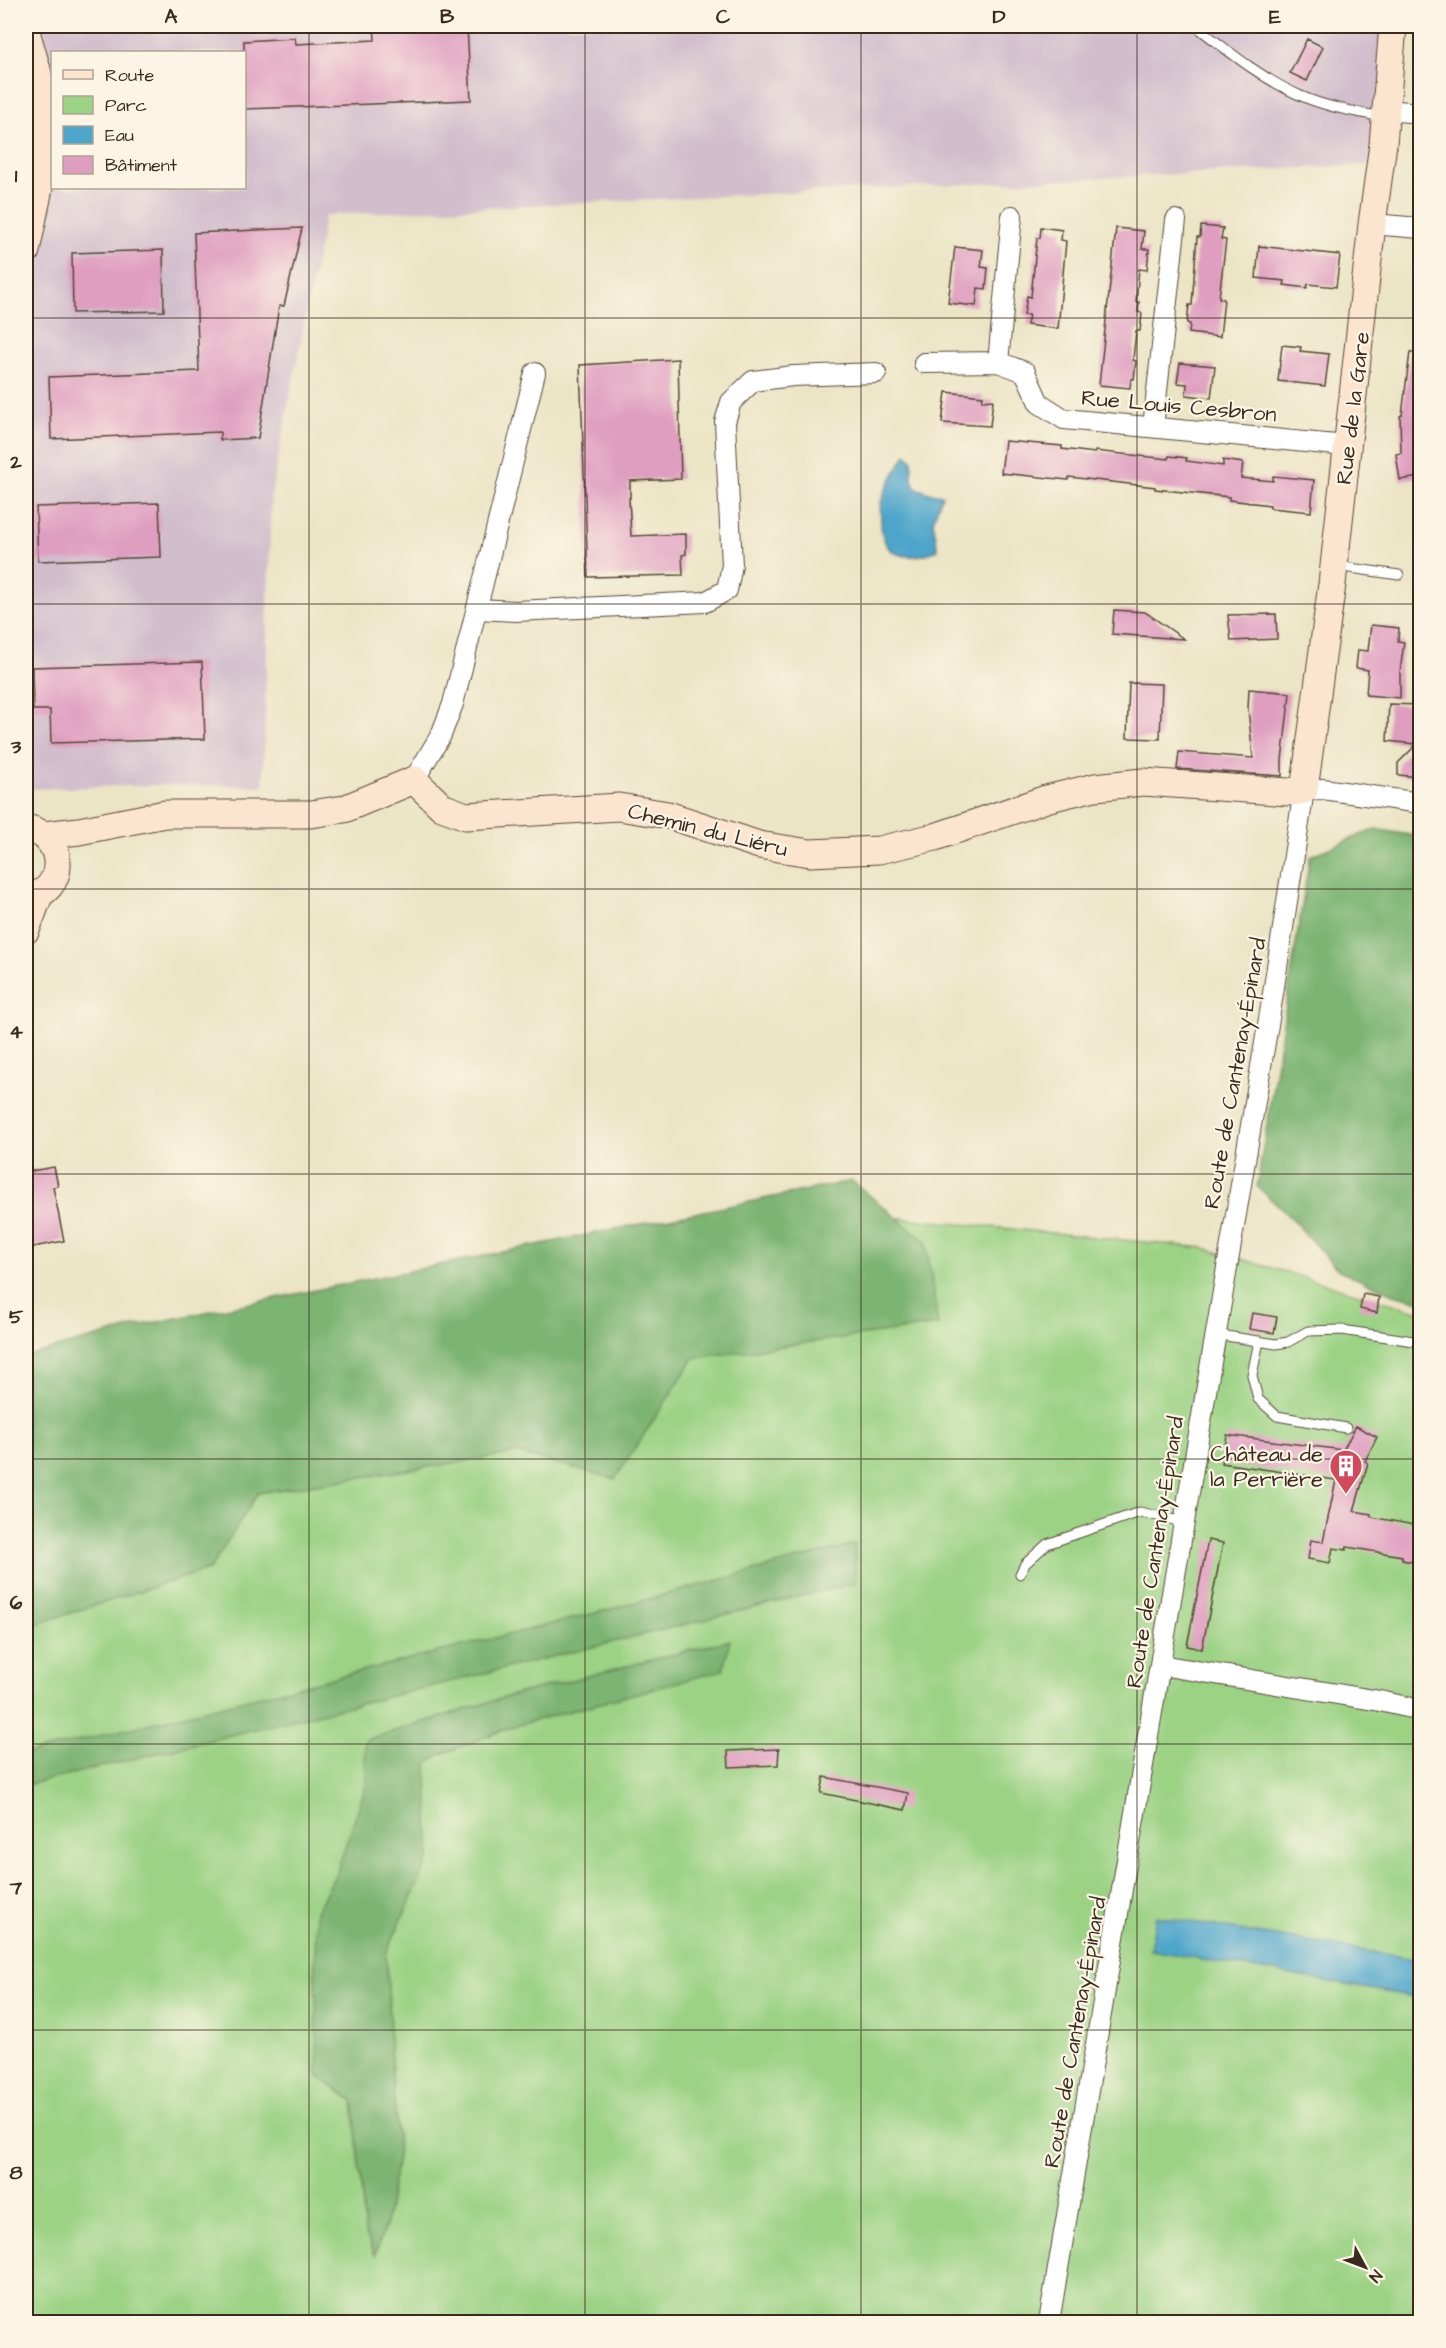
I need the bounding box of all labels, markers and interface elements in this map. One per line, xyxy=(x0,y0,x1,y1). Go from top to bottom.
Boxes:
text: A xyxy=(165,3,178,31)
text: B xyxy=(440,3,455,31)
text: C xyxy=(716,3,731,31)
text: D xyxy=(993,3,1006,31)
text: E xyxy=(1269,3,1281,31)
legend xyxy=(51,51,246,189)
text: Route xyxy=(105,63,154,88)
text: Parc xyxy=(105,93,147,118)
text: Eau xyxy=(105,123,134,148)
text: Bâtiment xyxy=(105,153,178,178)
text: 1 xyxy=(15,162,18,190)
street label: Rue de la Gare xyxy=(1329,330,1378,486)
street label: Rue Louis Cesbron xyxy=(1080,383,1278,430)
text: 2 xyxy=(9,448,22,476)
text: 3 xyxy=(10,733,22,761)
street label: Chemin du Liéru xyxy=(624,796,791,865)
street label: Route de Cantenay-Épinard xyxy=(1196,935,1276,1211)
text: 4 xyxy=(9,1018,23,1046)
text: 5 xyxy=(9,1303,24,1331)
street label: Route de Cantenay-Épinard xyxy=(1119,1414,1193,1690)
place label: Château de la Perrière xyxy=(1210,1439,1323,1495)
building icon: Château de la Perrière xyxy=(1328,1448,1364,1495)
text: 6 xyxy=(10,1589,23,1617)
text: 7 xyxy=(9,1874,23,1902)
street label: Route de Cantenay-Épinard xyxy=(1036,1894,1116,2170)
text: 8 xyxy=(10,2159,23,2187)
north arrow xyxy=(1335,2237,1395,2297)
text: N xyxy=(1364,2265,1387,2287)

